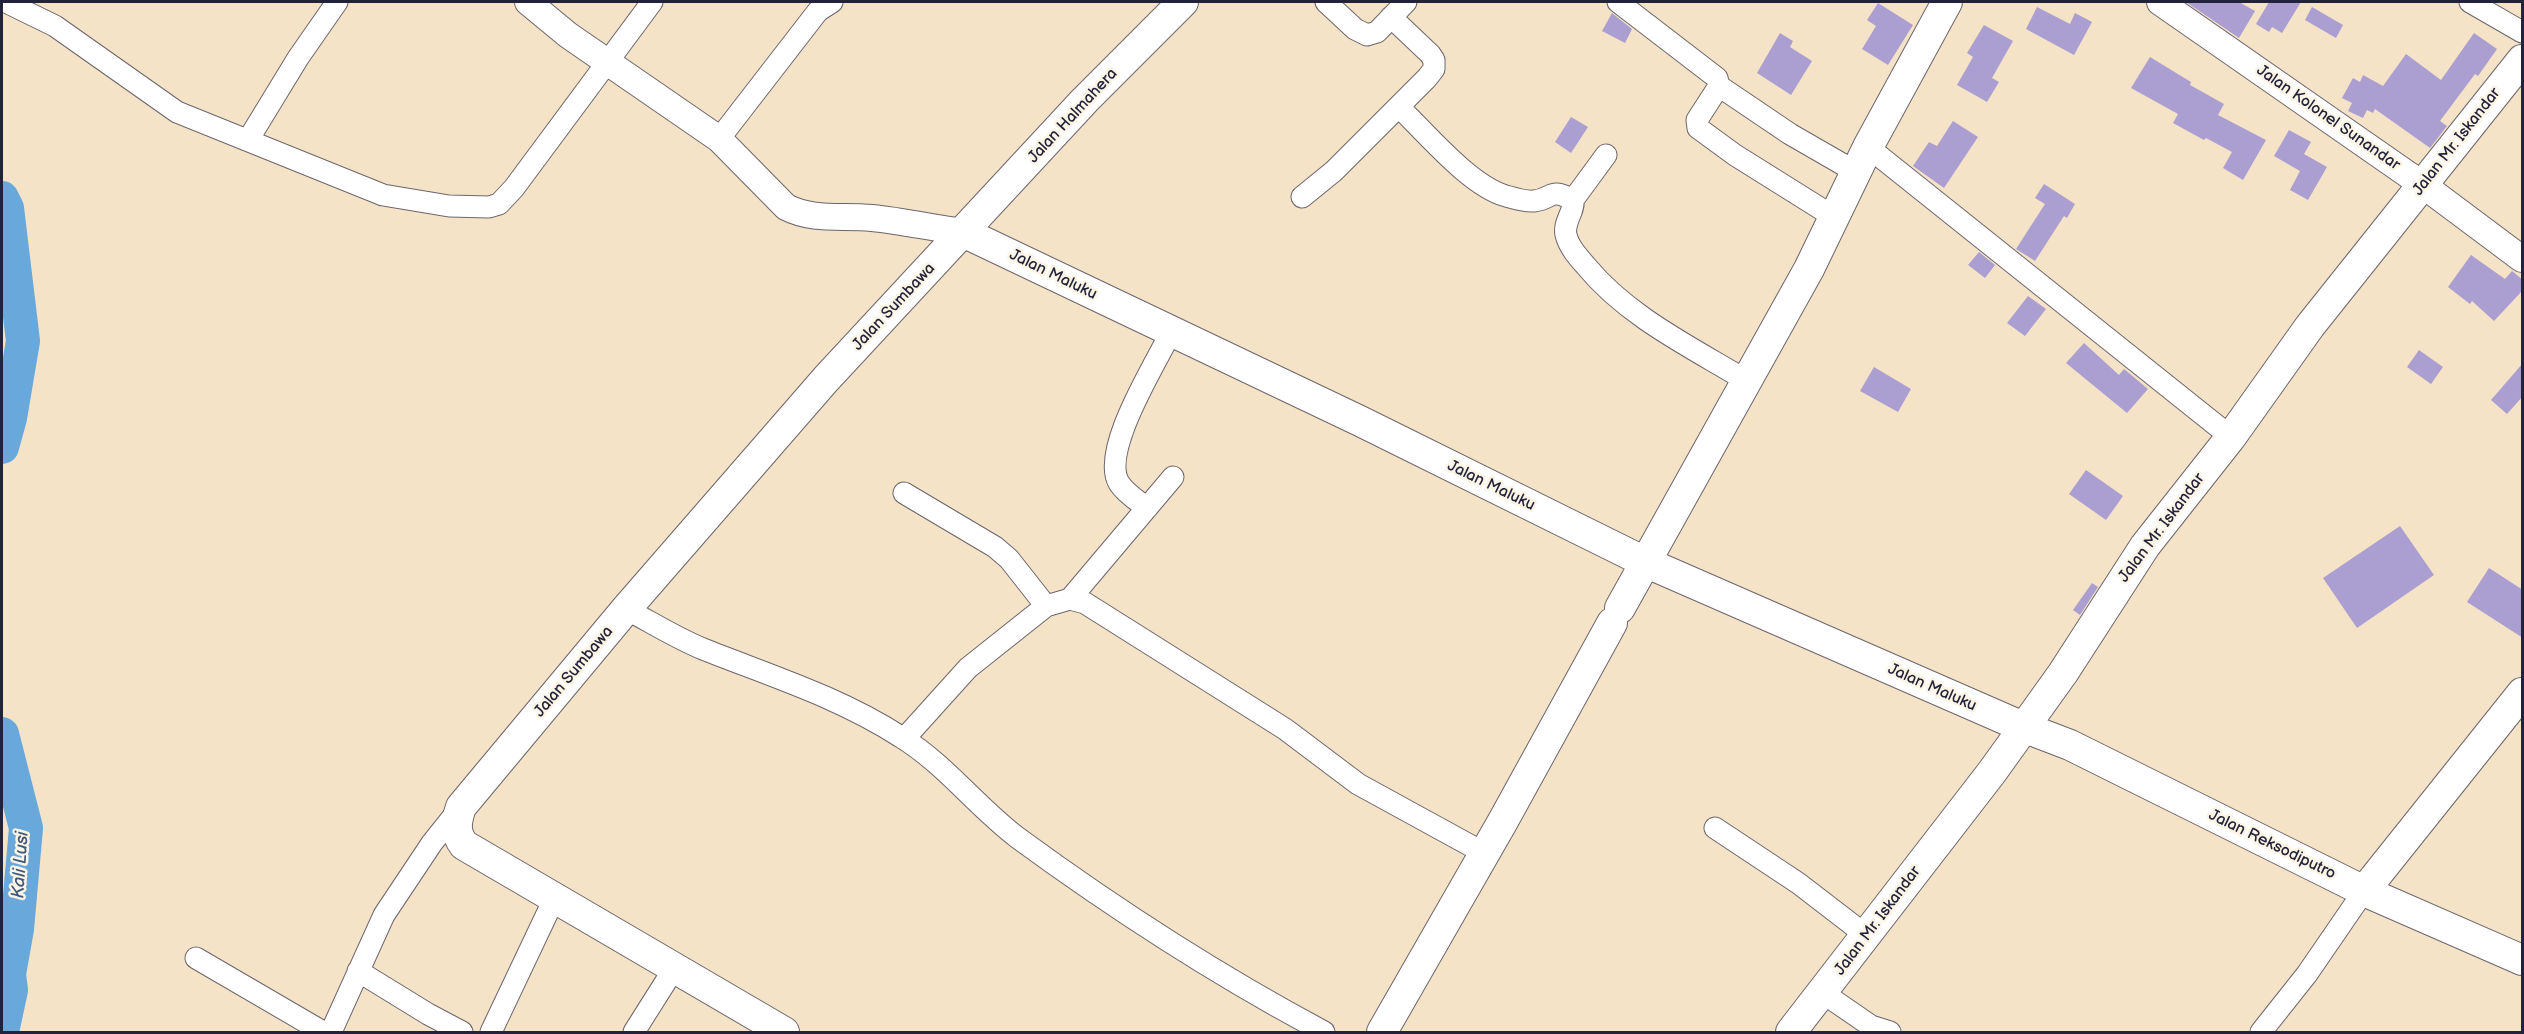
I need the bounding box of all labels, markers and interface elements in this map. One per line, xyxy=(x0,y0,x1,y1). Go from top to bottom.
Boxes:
street label: Jalan Kolonel Sunandar xyxy=(2253,61,2403,175)
street label: Jalan Halmahera xyxy=(1024,65,1122,167)
street label: Jalan Mr. Iskandar xyxy=(2409,84,2505,200)
street label: Jalan Maluku xyxy=(1006,246,1100,304)
street label: Jalan Sumbawa xyxy=(849,259,939,355)
street label: Jalan Maluku xyxy=(1444,457,1538,515)
street label: Jalan Mr. Iskandar xyxy=(2115,470,2209,586)
street label: Jalan Sumbawa xyxy=(530,623,618,721)
street label: Jalan Maluku xyxy=(1885,660,1979,716)
street label: Jalan Reksodiputro xyxy=(2205,806,2339,884)
water label: Kali Lusi xyxy=(8,831,34,899)
street label: Jalan Mr. Iskandar xyxy=(1831,863,1925,979)

